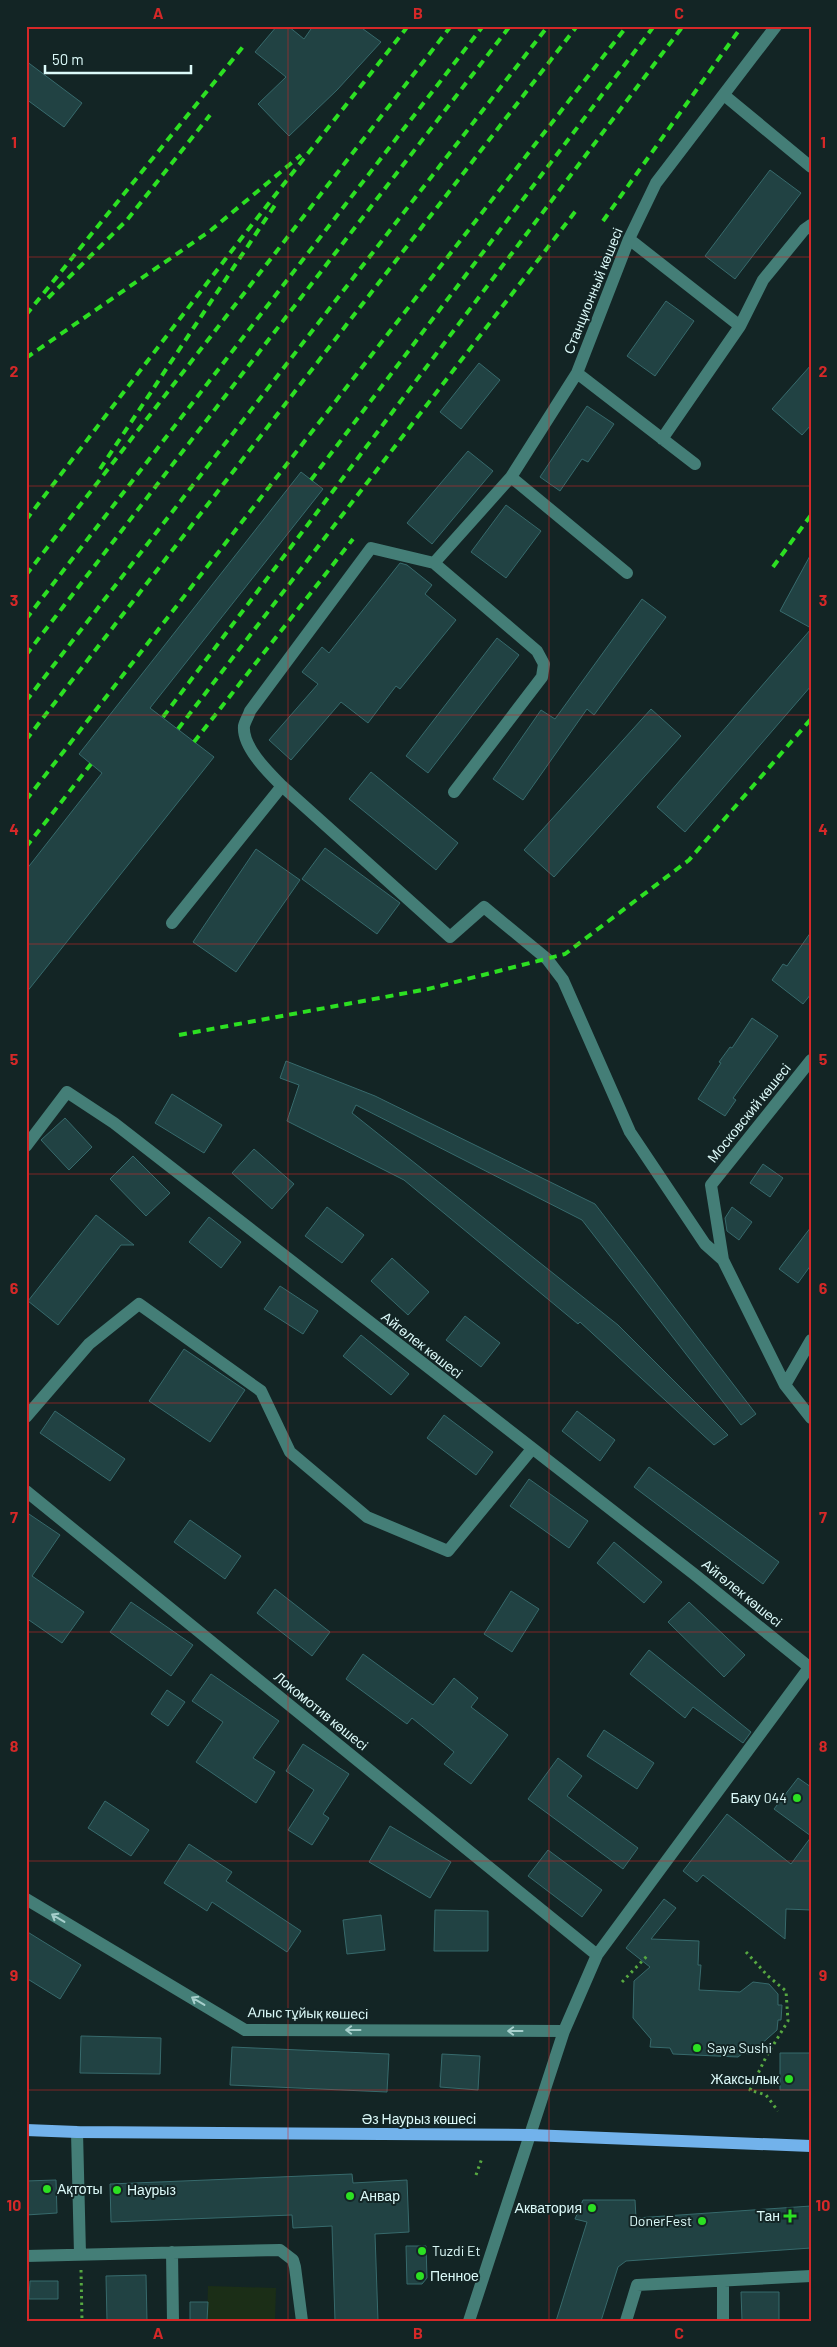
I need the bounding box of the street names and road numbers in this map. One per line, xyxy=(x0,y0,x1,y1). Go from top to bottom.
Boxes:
street label: Станционный көшесі xyxy=(559,225,626,356)
street label: Московский көшесі xyxy=(703,1060,794,1166)
street label: Айгөлек көшесі xyxy=(378,1308,466,1381)
street label: Айгөлек көшесі xyxy=(699,1555,786,1630)
street label: Локомотив көшесі xyxy=(271,1668,372,1754)
street label: Алыс тұйық көшесі xyxy=(248,2003,368,2022)
street label: Әз Наурыз көшесі xyxy=(362,2110,476,2127)

